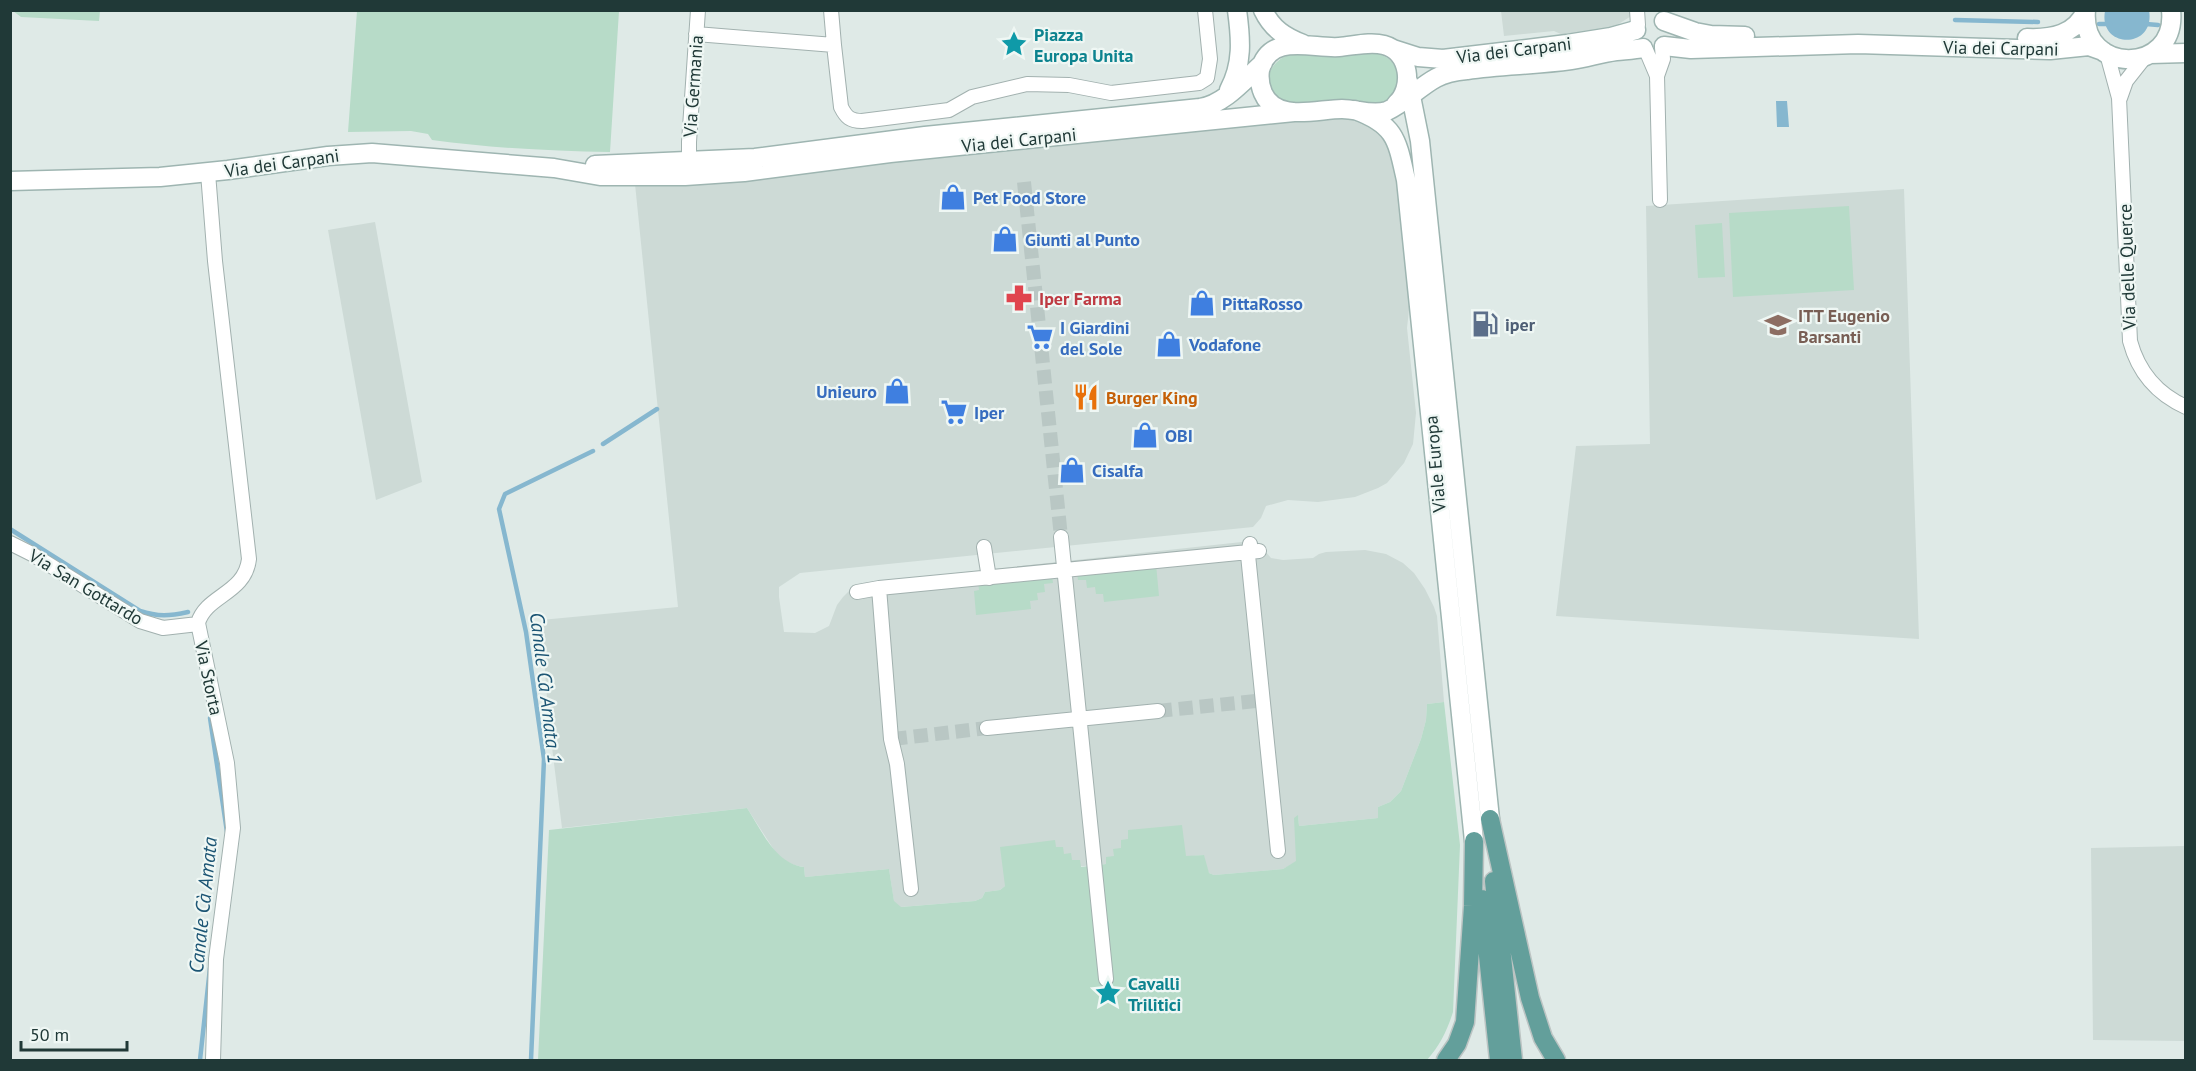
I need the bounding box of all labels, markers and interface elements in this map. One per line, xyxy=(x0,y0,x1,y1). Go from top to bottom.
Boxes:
place label: Piazza Europa Unita xyxy=(1034,23,1133,67)
place icon: Piazza Europa Unita xyxy=(999,29,1029,59)
street label: Via dei Carpani xyxy=(1454,32,1573,69)
street label: Via Germania xyxy=(678,34,708,139)
street label: Via dei Carpani xyxy=(1942,35,2059,61)
street label: Via dei Carpani xyxy=(959,123,1078,158)
street label: Via dei Carpani xyxy=(222,144,341,183)
shop icon: Pet Food Store xyxy=(938,182,968,212)
place label: Pet Food Store xyxy=(973,186,1086,209)
street label: Via delle Querce xyxy=(2113,204,2141,331)
shop icon: Giunti al Punto xyxy=(990,224,1020,254)
place label: Giunti al Punto xyxy=(1025,228,1140,251)
pharmacy icon: Iper Farma xyxy=(1004,283,1034,313)
place label: Iper Farma xyxy=(1039,287,1122,310)
shop icon: PittaRosso xyxy=(1187,288,1217,318)
place label: PittaRosso xyxy=(1222,292,1303,315)
place label: ITT Eugenio Barsanti xyxy=(1798,304,1890,348)
fuel station icon: iper xyxy=(1470,309,1500,339)
school or university icon: ITT Eugenio Barsanti xyxy=(1763,310,1793,340)
place label: iper xyxy=(1505,313,1536,336)
place label: I Giardini del Sole xyxy=(1060,316,1130,360)
supermarket icon: I Giardini del Sole xyxy=(1025,322,1055,352)
shop icon: Vodafone xyxy=(1154,329,1184,359)
place label: Vodafone xyxy=(1188,333,1261,356)
shop icon: Unieuro xyxy=(882,376,912,406)
place label: Unieuro xyxy=(816,380,877,403)
restaurant icon: Burger King xyxy=(1071,382,1101,412)
place label: Burger King xyxy=(1106,386,1198,409)
supermarket icon: Iper xyxy=(939,397,969,427)
place label: Iper xyxy=(974,401,1005,424)
street label: Viale Europa xyxy=(1419,415,1451,514)
shop icon: OBI xyxy=(1130,420,1160,450)
place label: OBI xyxy=(1165,424,1193,447)
shop icon: Cisalfa xyxy=(1057,455,1087,485)
place label: Cisalfa xyxy=(1092,459,1143,482)
street label: Via San Gottardo xyxy=(24,543,147,630)
water label: Canale Cà Amata 1 xyxy=(524,611,568,765)
street label: Via Storta xyxy=(190,638,228,717)
water label: Canale Cà Amata xyxy=(183,835,223,974)
place label: Cavalli Trilitici xyxy=(1128,972,1181,1016)
place icon: Cavalli Trilitici xyxy=(1093,978,1123,1008)
scale bar xyxy=(21,1014,128,1052)
text: 50 m xyxy=(30,1023,69,1046)

